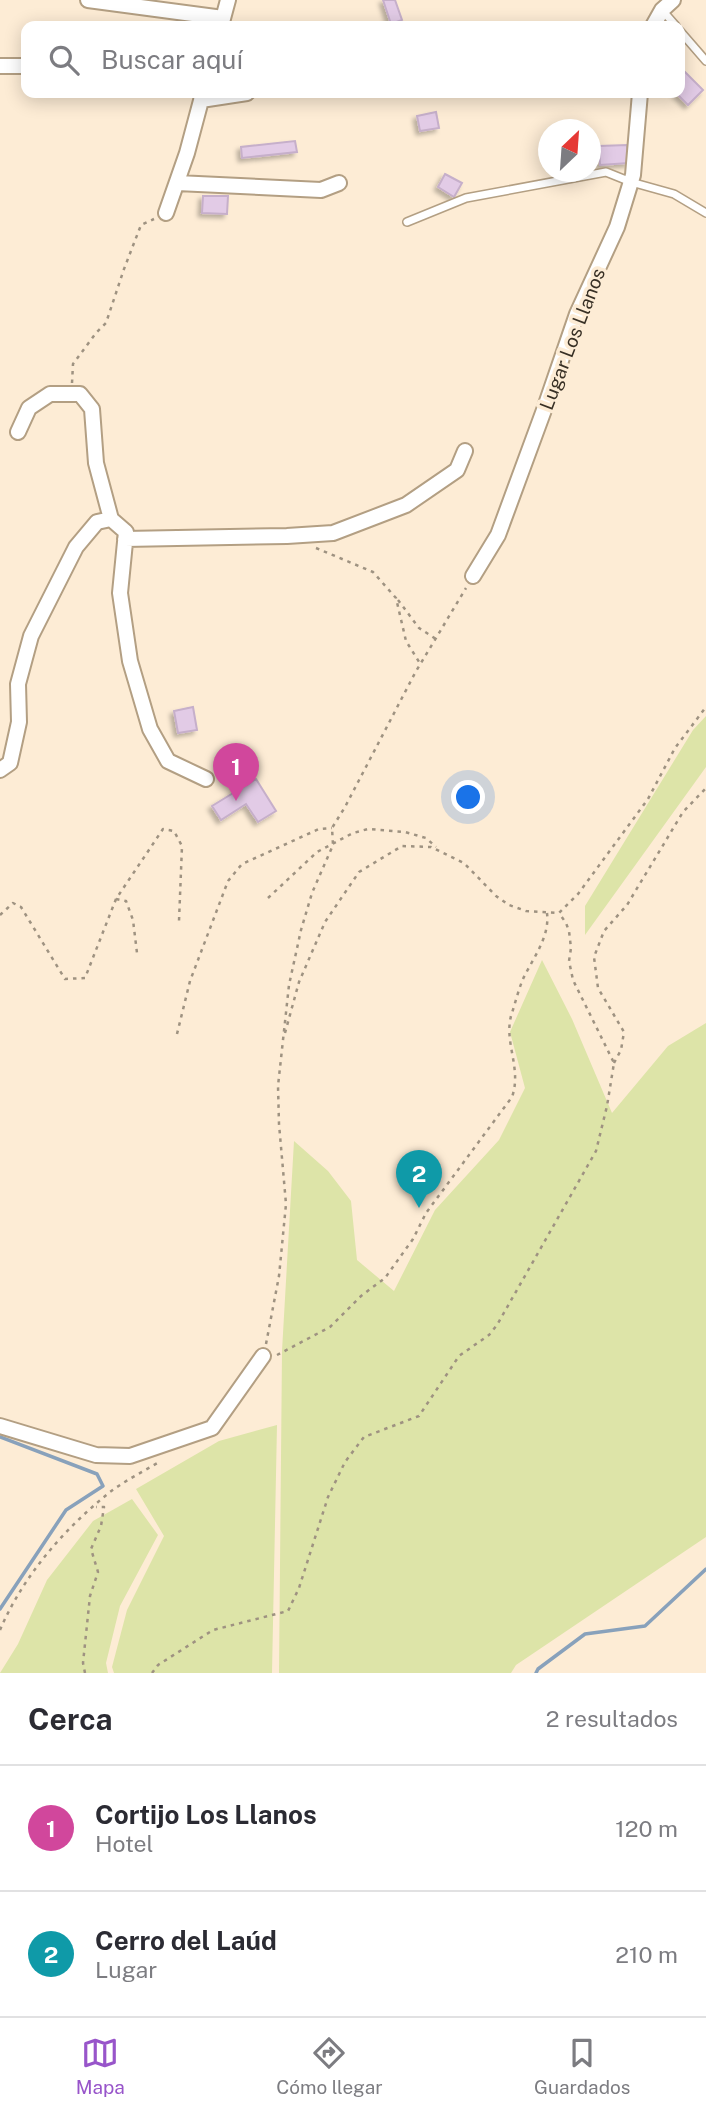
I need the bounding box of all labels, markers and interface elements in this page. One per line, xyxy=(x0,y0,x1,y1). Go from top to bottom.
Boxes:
search box xyxy=(21,21,685,98)
icon: search xyxy=(45,41,83,79)
text: Buscar aquí xyxy=(101,44,243,75)
north arrow xyxy=(538,119,601,182)
street label: Lugar Los Llanos xyxy=(535,265,609,413)
pin: 1 xyxy=(213,743,259,801)
your location xyxy=(451,780,485,814)
pin: 2 xyxy=(396,1150,442,1208)
text: Cerca xyxy=(28,1701,113,1737)
text: 2 resultados xyxy=(546,1705,678,1732)
text: Cortijo Los Llanos xyxy=(95,1799,317,1830)
text: 1 xyxy=(46,1815,56,1842)
text: 120 m xyxy=(615,1815,678,1842)
text: Hotel xyxy=(95,1830,154,1857)
text: Cerro del Laúd xyxy=(95,1925,277,1956)
text: 2 xyxy=(44,1941,58,1968)
text: 210 m xyxy=(615,1941,678,1968)
text: Lugar xyxy=(95,1956,157,1983)
tab: Mapa xyxy=(76,2034,125,2098)
tab: Cómo llegar xyxy=(276,2034,383,2098)
tab: Guardados xyxy=(534,2034,630,2098)

